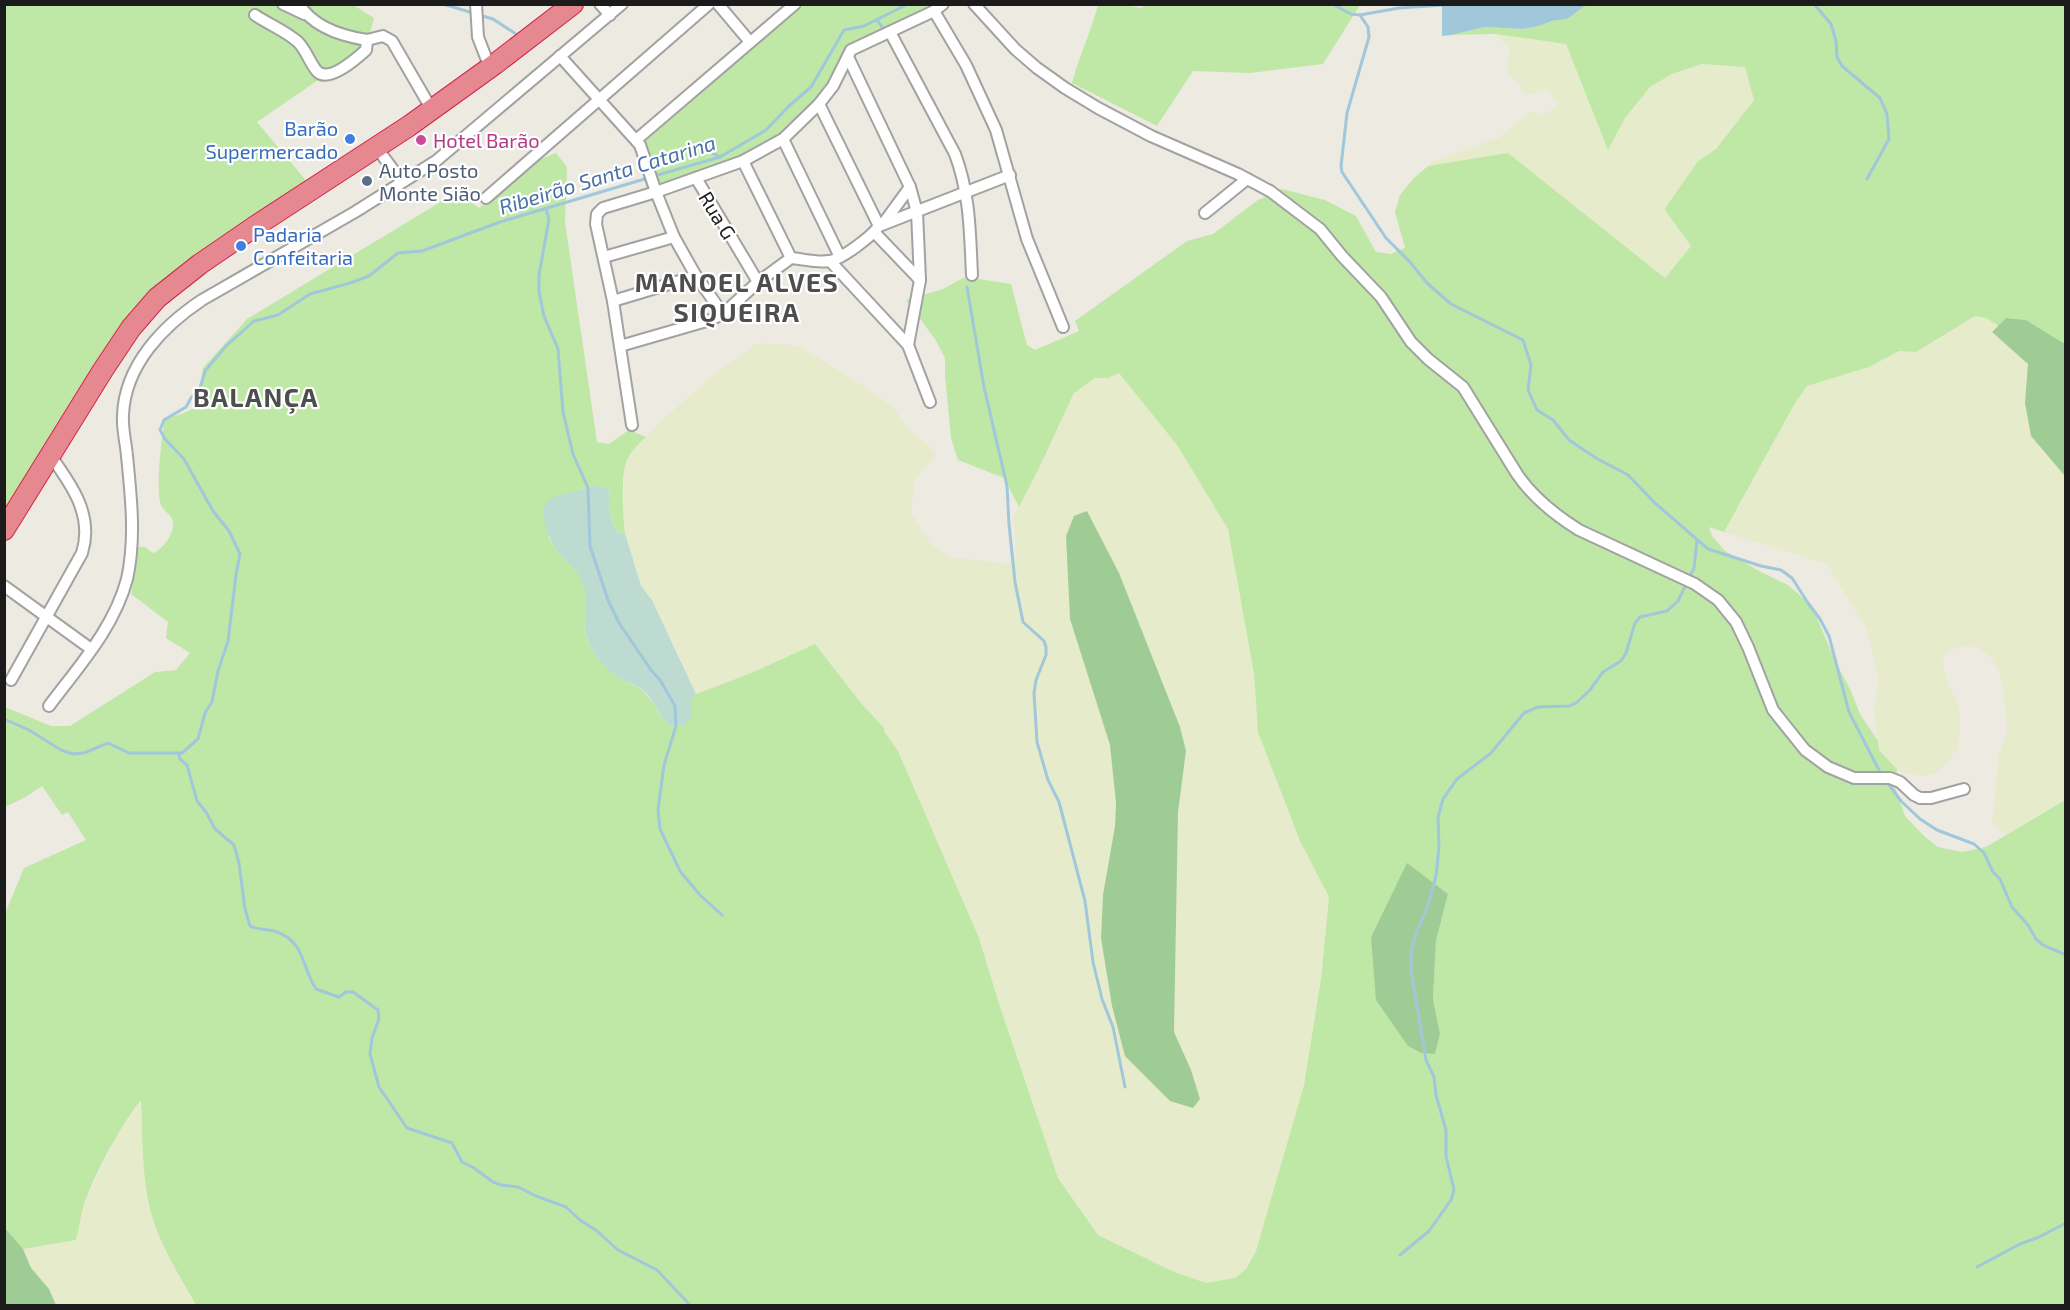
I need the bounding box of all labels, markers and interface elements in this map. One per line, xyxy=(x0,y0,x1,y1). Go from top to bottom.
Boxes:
place label: Barão Supermercado xyxy=(205,116,338,163)
place label: Hotel Barão xyxy=(433,128,540,152)
water label: Ribeirão Santa Catarina xyxy=(496,129,718,219)
marker: Barão Supermercado xyxy=(343,132,357,146)
marker: Hotel Barão xyxy=(414,133,428,147)
place label: Auto Posto Monte Sião xyxy=(379,158,481,205)
marker: Auto Posto Monte Sião xyxy=(360,174,374,188)
street label: Rua G xyxy=(694,187,742,243)
place label: Padaria Confeitaria xyxy=(253,222,353,269)
marker: Padaria Confeitaria xyxy=(234,239,248,253)
district label: MANOEL ALVES SIQUEIRA xyxy=(635,266,839,328)
district label: BALANÇA xyxy=(193,381,319,414)

